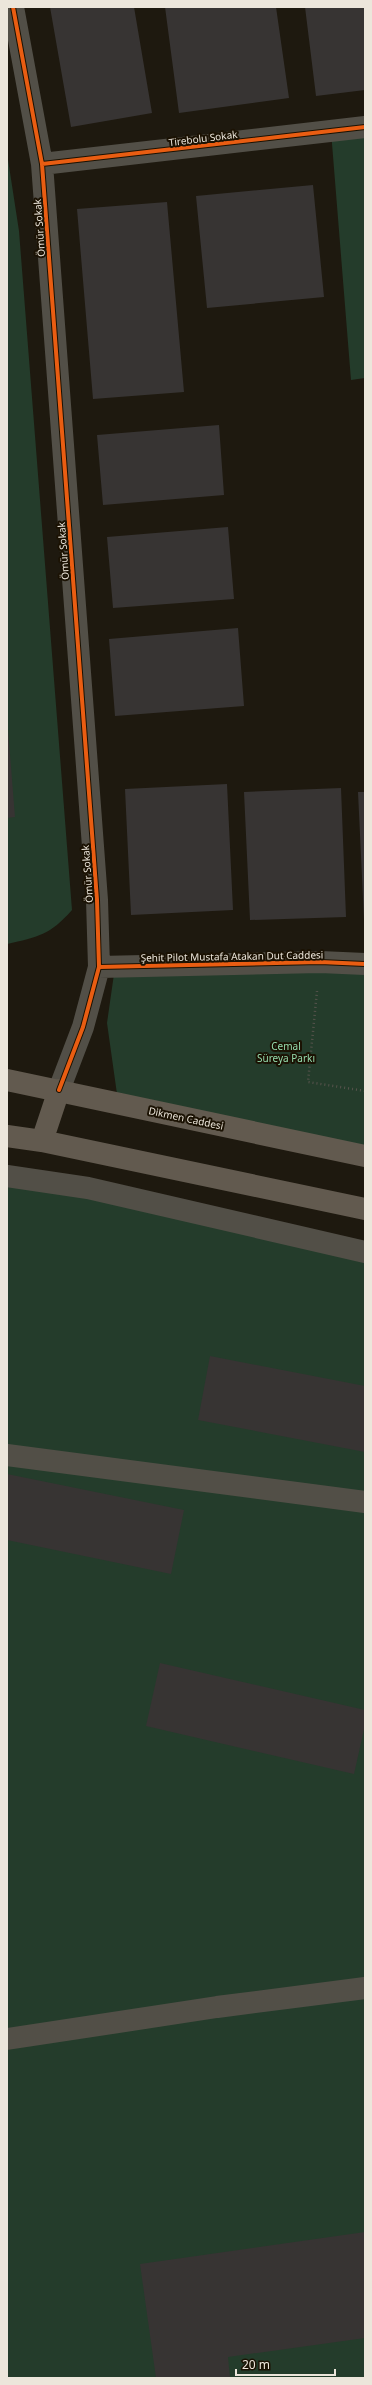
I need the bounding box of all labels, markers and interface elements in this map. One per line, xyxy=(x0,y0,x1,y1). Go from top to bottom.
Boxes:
street label: Tirebolu Sokak xyxy=(168,127,239,149)
street label: Ömür Sokak xyxy=(30,198,48,257)
street label: Ömür Sokak xyxy=(54,521,72,580)
street label: Ömür Sokak xyxy=(78,844,96,903)
street label: Şehit Pilot Mustafa Atakan Dut Caddesi xyxy=(141,947,323,965)
park label: Cemal Süreya Parkı xyxy=(257,1039,315,1065)
street label: Dikmen Caddesi xyxy=(147,1103,225,1133)
scale bar xyxy=(236,2351,335,2377)
text: 20 m xyxy=(242,2356,270,2373)

